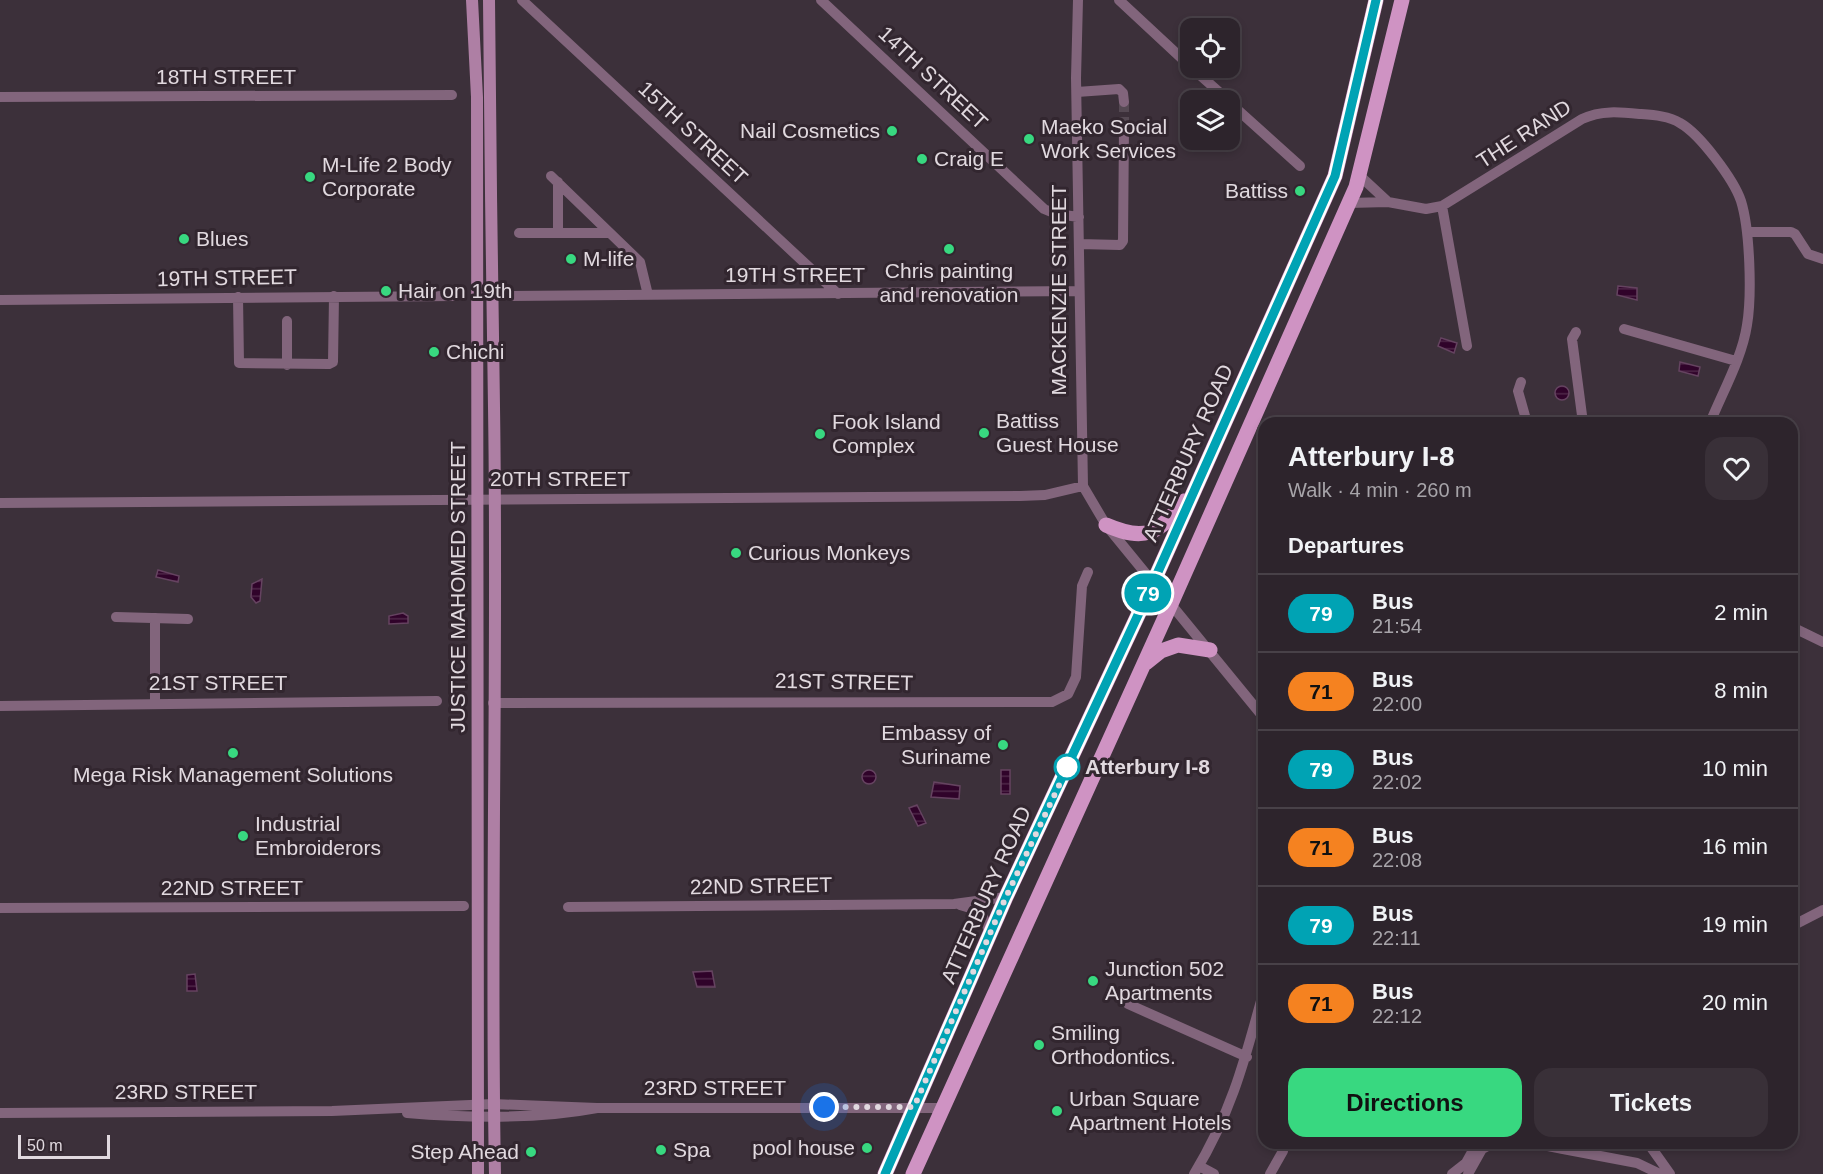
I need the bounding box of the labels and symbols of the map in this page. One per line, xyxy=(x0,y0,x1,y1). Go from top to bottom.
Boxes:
street label: 14TH STREET xyxy=(874,21,993,134)
street label: 18TH STREET xyxy=(156,65,296,88)
street label: 15TH STREET xyxy=(634,76,753,189)
street label: THE RAND xyxy=(1472,95,1575,172)
place label: Maeko Social Work Services xyxy=(1041,115,1176,162)
place label: Nail Cosmetics xyxy=(740,119,880,142)
marker: Nail Cosmetics xyxy=(885,124,899,138)
marker: Maeko Social Work Services xyxy=(1022,132,1036,146)
place label: Craig E xyxy=(934,147,1004,170)
marker: Craig E xyxy=(915,152,929,166)
place label: M-Life 2 Body Corporate xyxy=(322,153,452,200)
marker: M-Life 2 Body Corporate xyxy=(303,170,317,184)
place label: Battiss xyxy=(1225,179,1288,202)
street label: MACKENZIE STREET xyxy=(1047,184,1070,396)
marker: Battiss xyxy=(1293,184,1307,198)
place label: Blues xyxy=(196,227,249,250)
marker: Blues xyxy=(177,232,191,246)
marker: Chris painting and renovation xyxy=(942,242,956,256)
place label: M-life xyxy=(583,247,634,270)
marker: M-life xyxy=(564,252,578,266)
place label: Chris painting and renovation xyxy=(880,259,1018,306)
street label: 19TH STREET xyxy=(725,263,865,286)
street label: 19TH STREET xyxy=(157,265,297,290)
place label: Hair on 19th xyxy=(398,279,512,302)
marker: Hair on 19th xyxy=(379,284,393,298)
place label: Chichi xyxy=(446,340,504,363)
marker: Chichi xyxy=(427,345,441,359)
street label: ATTERBURY ROAD xyxy=(1138,361,1237,545)
place label: Battiss Guest House xyxy=(996,409,1119,456)
place label: Fook Island Complex xyxy=(832,410,941,457)
marker: Battiss Guest House xyxy=(977,426,991,440)
marker: Fook Island Complex xyxy=(813,427,827,441)
street label: JUSTICE MAHOMED STREET xyxy=(446,441,469,733)
street label: 20TH STREET xyxy=(490,467,630,490)
place label: Curious Monkeys xyxy=(748,541,910,564)
marker: Curious Monkeys xyxy=(729,546,743,560)
line badge: 79 xyxy=(1121,574,1175,612)
street label: 21ST STREET xyxy=(775,669,914,694)
street label: 21ST STREET xyxy=(149,671,287,694)
place label: Embassy of Suriname xyxy=(881,721,991,768)
marker: Embassy of Suriname xyxy=(996,738,1010,752)
marker: Mega Risk Management Solutions xyxy=(226,746,240,760)
marker: Atterbury I-8 xyxy=(1054,754,1080,780)
place label: Atterbury I-8 xyxy=(1085,755,1210,778)
place label: Mega Risk Management Solutions xyxy=(73,763,393,786)
street label: ATTERBURY ROAD xyxy=(936,803,1035,987)
place label: Industrial Embroiderors xyxy=(255,812,381,859)
marker: Industrial Embroiderors xyxy=(236,829,250,843)
street label: 22ND STREET xyxy=(690,873,833,898)
street label: 22ND STREET xyxy=(161,876,303,899)
place label: Junction 502 Apartments xyxy=(1105,957,1224,1004)
marker: Junction 502 Apartments xyxy=(1086,974,1100,988)
place label: Smiling Orthodontics. xyxy=(1051,1021,1176,1068)
marker: Smiling Orthodontics. xyxy=(1032,1038,1046,1052)
street label: 23RD STREET xyxy=(644,1076,786,1099)
street label: 23RD STREET xyxy=(115,1080,257,1103)
place label: Urban Square Apartment Hotels xyxy=(1069,1087,1231,1134)
your location xyxy=(809,1092,839,1122)
marker: Urban Square Apartment Hotels xyxy=(1050,1104,1064,1118)
scale bar xyxy=(18,1132,110,1160)
place label: pool house xyxy=(752,1136,855,1159)
place label: Spa xyxy=(673,1138,711,1161)
place label: Step Ahead xyxy=(410,1140,519,1163)
marker: pool house xyxy=(860,1141,874,1155)
marker: Spa xyxy=(654,1143,668,1157)
marker: Step Ahead xyxy=(524,1145,538,1159)

